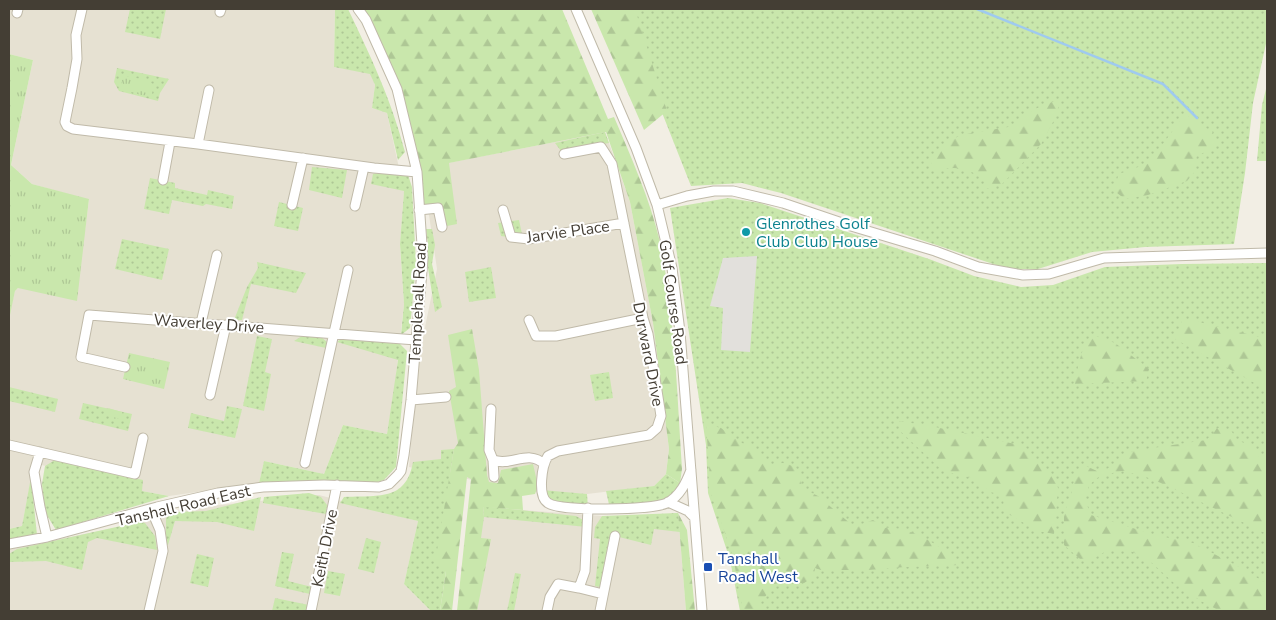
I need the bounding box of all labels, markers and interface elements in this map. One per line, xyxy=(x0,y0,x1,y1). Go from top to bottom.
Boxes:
place label: Glenrothes Golf Club Club House xyxy=(756,213,878,253)
street label: Jarvie Place xyxy=(524,215,611,249)
marker: Glenrothes Golf Club Club House xyxy=(740,226,752,238)
street label: Golf Course Road xyxy=(653,238,693,366)
street label: Templehall Road xyxy=(404,242,432,364)
street label: Durward Drive xyxy=(627,300,669,408)
street label: Waverley Drive xyxy=(153,309,265,339)
street label: Tanshall Road East xyxy=(114,480,253,532)
street label: Keith Drive xyxy=(307,507,343,589)
place label: Tanshall Road West xyxy=(718,548,798,588)
marker: Tanshall Road West xyxy=(702,561,714,573)

